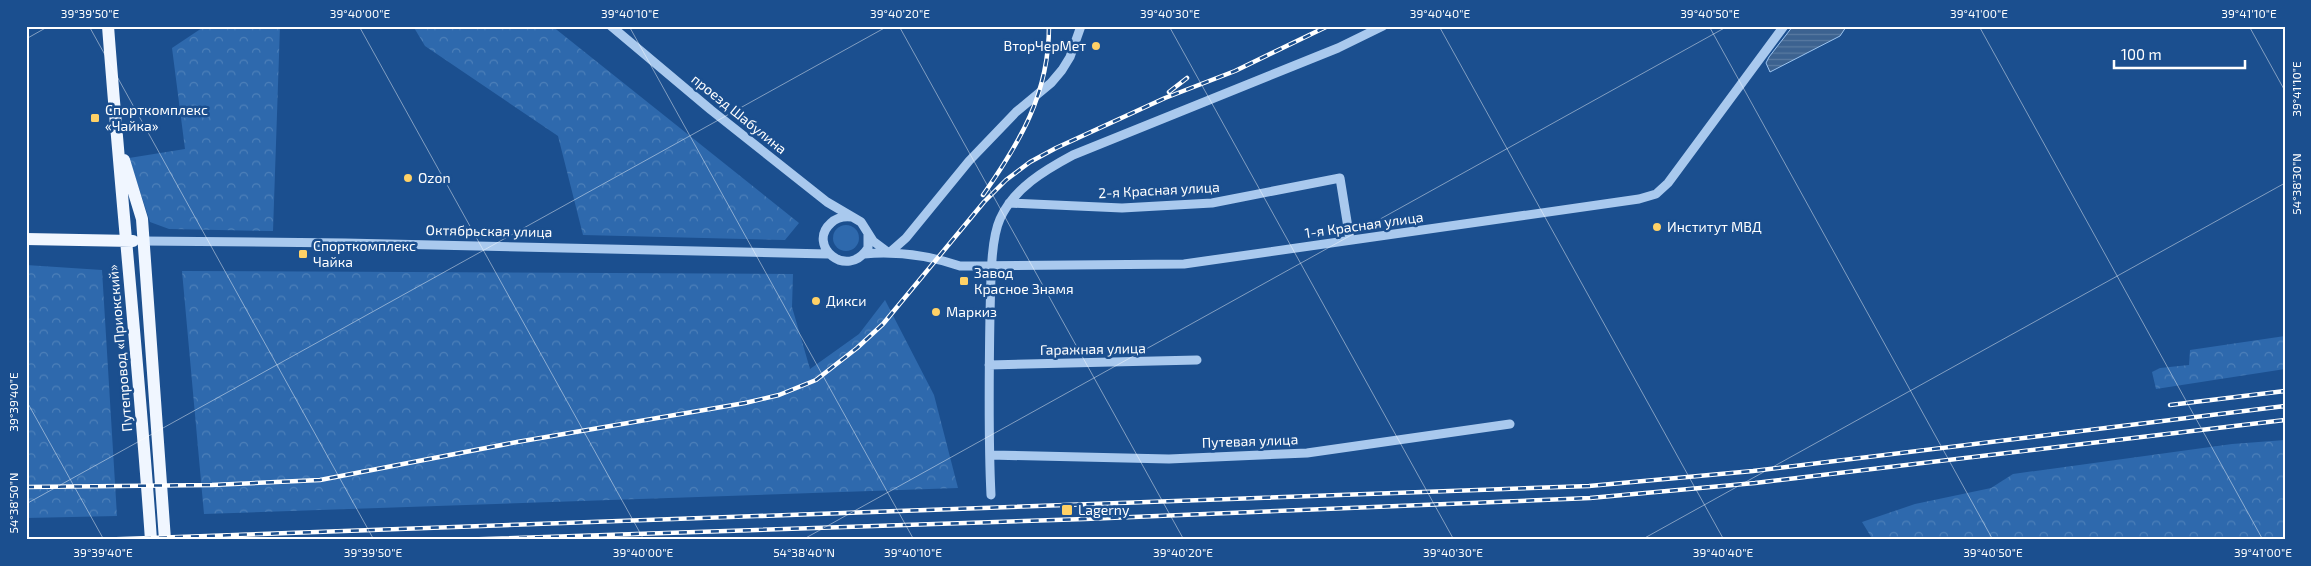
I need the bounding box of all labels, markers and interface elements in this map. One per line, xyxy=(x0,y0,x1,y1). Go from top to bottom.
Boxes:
text: 39°39'50"E xyxy=(61,6,120,20)
text: 39°40'00"E xyxy=(330,6,390,20)
text: 39°40'10"E xyxy=(601,6,659,20)
text: 39°40'20"E xyxy=(870,6,930,20)
text: 39°40'30"E xyxy=(1140,6,1200,20)
text: 39°40'40"E xyxy=(1410,6,1470,20)
text: 39°40'50"E xyxy=(1680,6,1740,20)
text: 39°41'00"E xyxy=(1950,6,2008,20)
text: 39°41'10"E xyxy=(2221,6,2277,20)
place label: ВторЧерМет xyxy=(1004,37,1086,54)
scale bar xyxy=(2114,38,2245,70)
marker: ВторЧерМет xyxy=(1090,40,1102,52)
text: 100 m xyxy=(2121,45,2162,63)
text: 39°41'10"E xyxy=(2289,61,2303,117)
street label: проезд Шабулина xyxy=(688,70,790,157)
place label: Спорткомплекс «Чайка» xyxy=(105,101,208,134)
marker: Спорткомплекс «Чайка» xyxy=(89,112,101,124)
text: 54°38'30"N xyxy=(2289,153,2303,215)
place label: Ozon xyxy=(418,169,451,186)
marker: Ozon xyxy=(402,172,414,184)
street label: 2-я Красная улица xyxy=(1098,178,1220,201)
street label: 1-я Красная улица xyxy=(1304,208,1424,241)
place label: Институт МВД xyxy=(1667,218,1762,235)
street label: Октябрьская улица xyxy=(426,221,552,240)
marker: Институт МВД xyxy=(1651,221,1663,233)
place label: Спорткомплекс Чайка xyxy=(313,237,416,270)
marker: Спорткомплекс Чайка xyxy=(297,248,309,260)
street label: Путепровод «Приокский» xyxy=(104,264,135,432)
place label: Завод Красное Знамя xyxy=(974,264,1074,297)
marker: Завод Красное Знамя xyxy=(958,275,970,287)
place label: Дикси xyxy=(826,292,866,309)
marker: Дикси xyxy=(810,295,822,307)
place label: Маркиз xyxy=(946,303,997,320)
marker: Маркиз xyxy=(930,306,942,318)
street label: Гаражная улица xyxy=(1040,339,1146,358)
text: 39°39'40"E xyxy=(6,372,20,432)
street label: Путевая улица xyxy=(1201,430,1298,451)
text: 54°38'50"N xyxy=(6,473,20,534)
place label: Lagerny xyxy=(1078,501,1130,518)
marker: Lagerny xyxy=(1060,503,1074,517)
text: 39°39'40"E xyxy=(73,545,133,559)
text: 39°39'50"E xyxy=(344,545,403,559)
text: 39°40'00"E xyxy=(613,545,673,559)
text: 54°38'40"N xyxy=(773,545,835,559)
text: 39°40'10"E xyxy=(884,545,942,559)
text: 39°40'20"E xyxy=(1153,545,1213,559)
text: 39°40'30"E xyxy=(1423,545,1483,559)
text: 39°40'40"E xyxy=(1693,545,1753,559)
text: 39°40'50"E xyxy=(1963,545,2023,559)
text: 39°41'00"E xyxy=(2234,545,2292,559)

